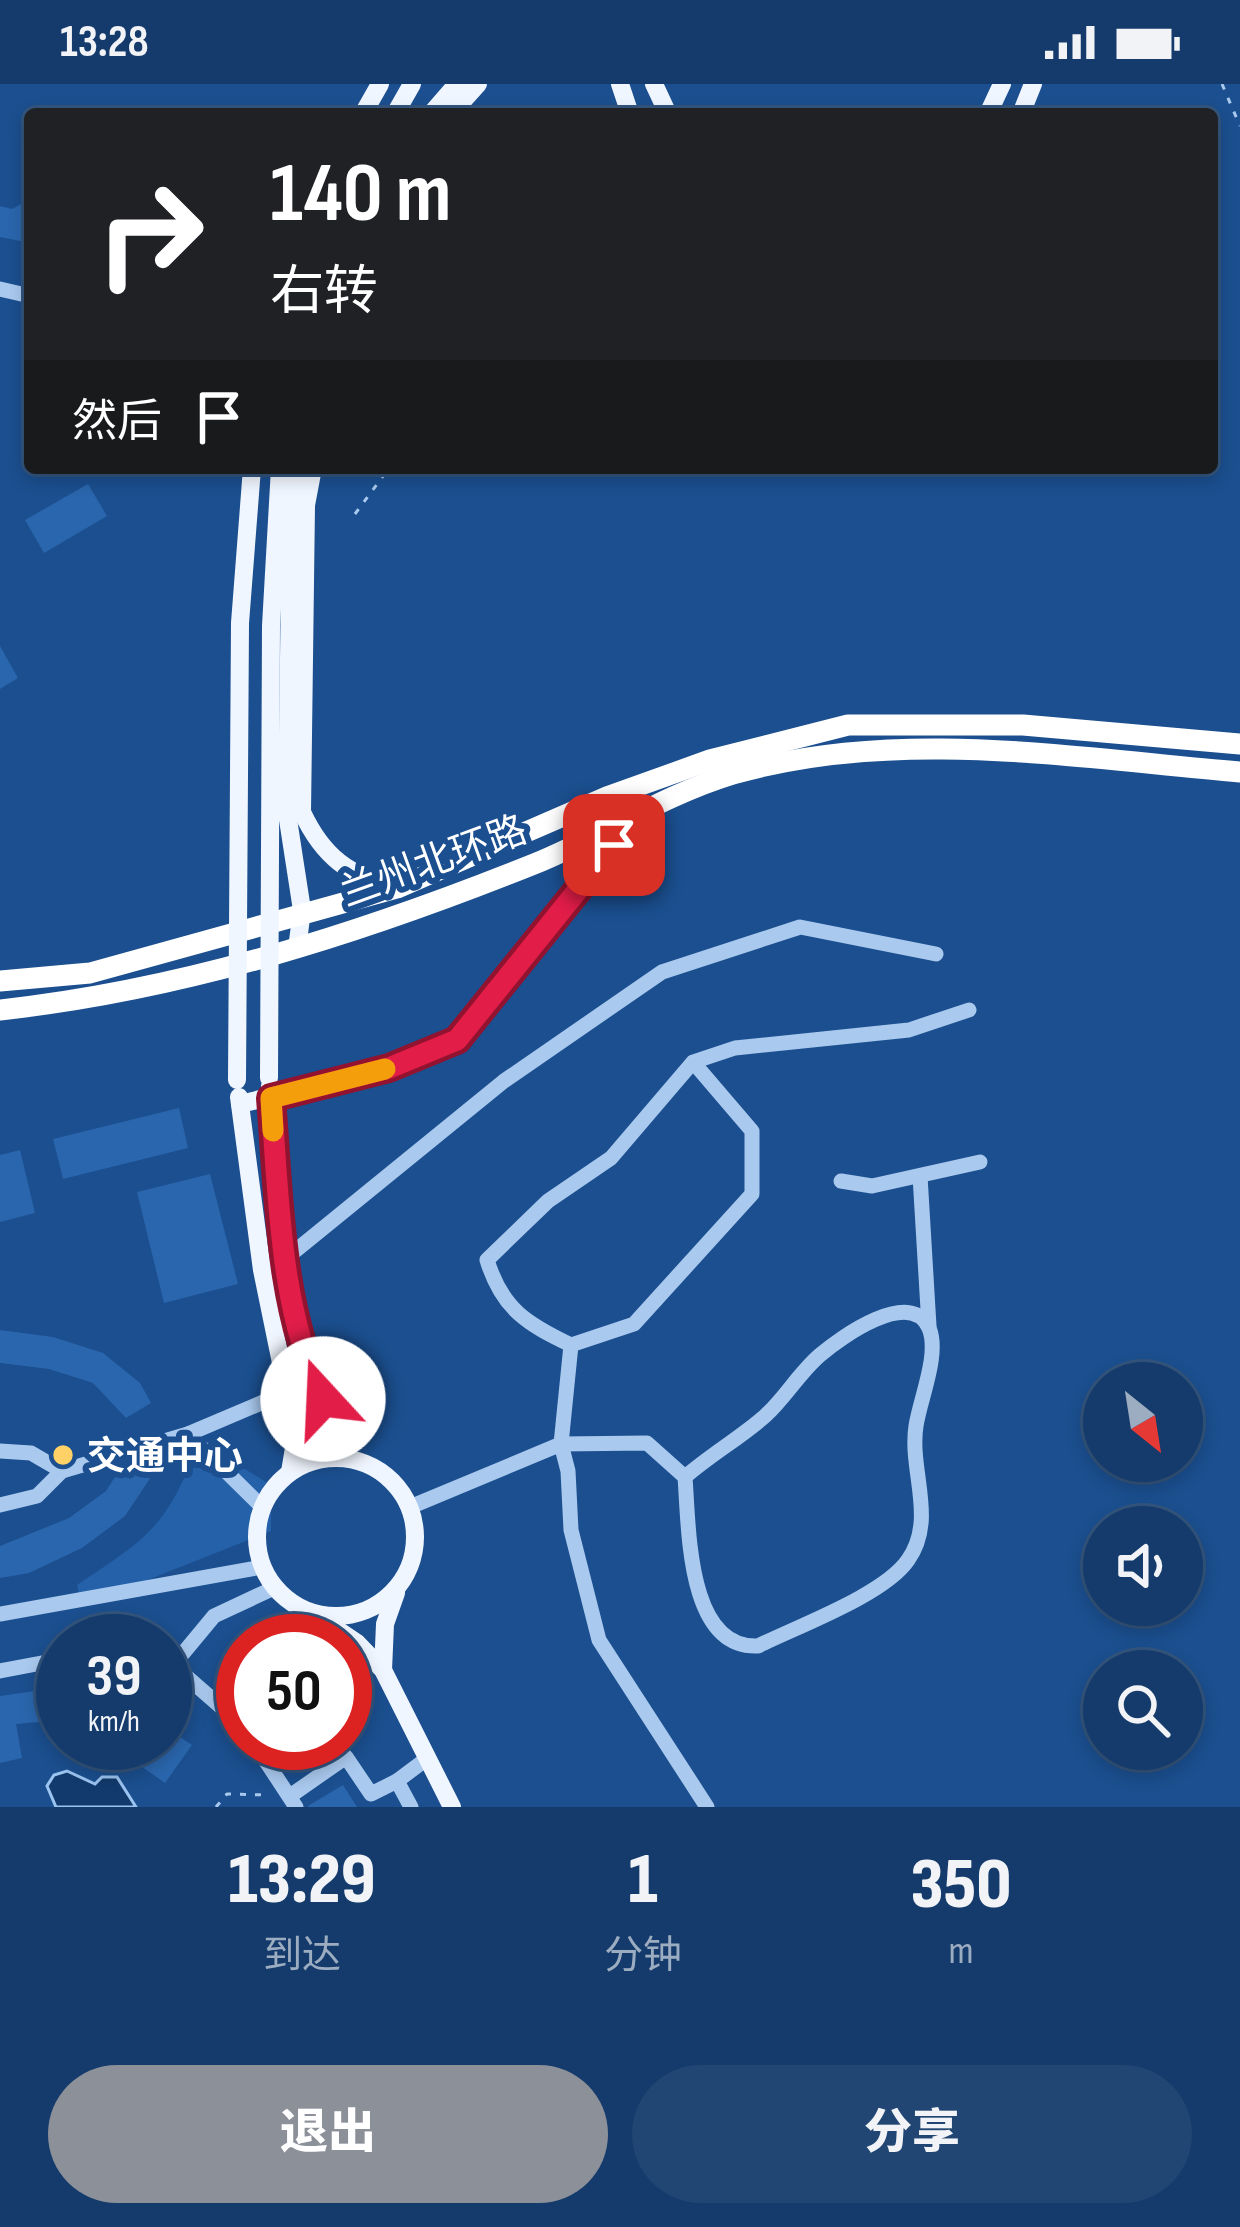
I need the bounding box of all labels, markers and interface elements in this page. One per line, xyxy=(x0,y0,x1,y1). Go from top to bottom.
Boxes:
text: 13:28 xyxy=(60,15,149,70)
text: 140 m xyxy=(270,144,451,245)
icon: right xyxy=(72,156,228,312)
text: 右转 xyxy=(270,260,378,325)
icon: arrive xyxy=(186,384,252,450)
text: 然后 xyxy=(72,395,162,450)
pin xyxy=(563,794,665,896)
street label: 兰州北环路 xyxy=(334,807,534,918)
icon: arrive xyxy=(581,812,647,878)
position arrow xyxy=(260,1336,386,1462)
north arrow xyxy=(1083,1362,1203,1482)
map controls xyxy=(1083,1362,1203,1770)
place label: 交通中心 xyxy=(87,1434,243,1481)
marker: 交通中心 xyxy=(50,1442,76,1468)
button: sound xyxy=(1083,1506,1203,1626)
speed limit sign: 50 xyxy=(216,1614,372,1770)
text: 39 xyxy=(86,1641,142,1713)
button: search xyxy=(1083,1650,1203,1770)
text: km/h xyxy=(88,1704,140,1740)
text: 13:29 xyxy=(228,1837,376,1924)
text: 1 xyxy=(628,1837,658,1924)
text: 350 xyxy=(910,1842,1012,1929)
text: m xyxy=(948,1928,974,1975)
text: 到达 xyxy=(263,1933,341,1980)
text: 分钟 xyxy=(604,1933,682,1980)
button: 退出 xyxy=(48,2065,608,2203)
button: 分享 xyxy=(632,2065,1192,2203)

